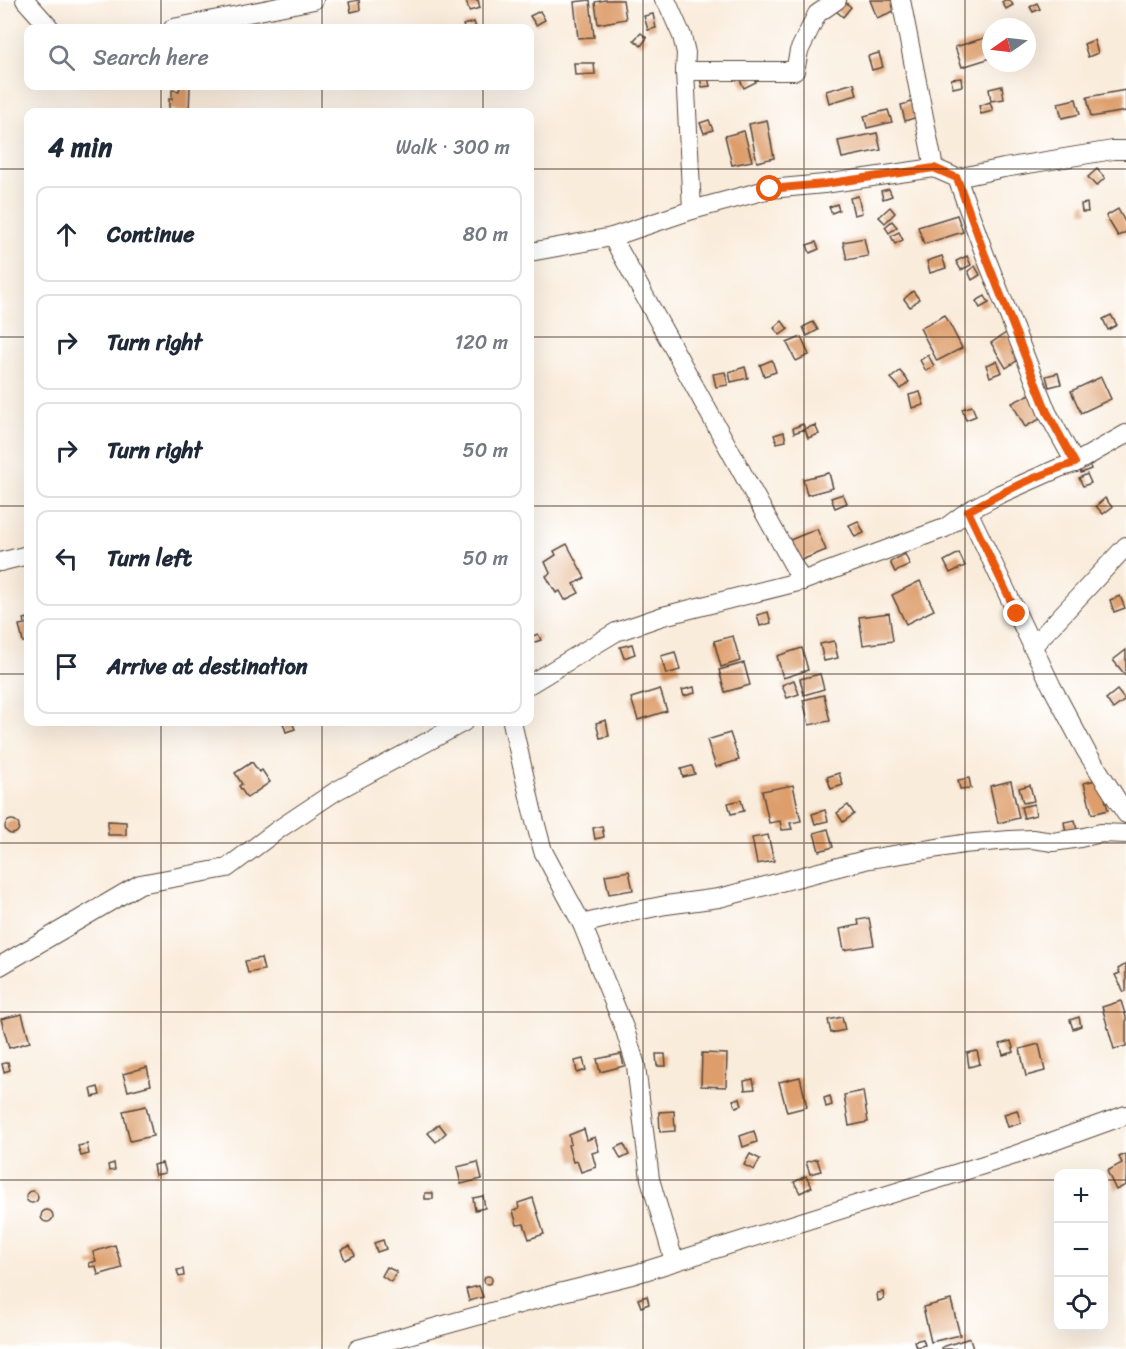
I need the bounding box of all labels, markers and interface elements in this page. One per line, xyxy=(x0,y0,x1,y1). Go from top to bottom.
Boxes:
north arrow xyxy=(982,18,1036,72)
search box xyxy=(24,24,534,90)
text: Search here xyxy=(93,38,209,77)
icon: search xyxy=(45,41,78,74)
text: 4 min xyxy=(48,124,112,170)
text: Walk · 300 m xyxy=(396,130,510,165)
route start xyxy=(756,175,782,201)
text: Continue xyxy=(107,215,195,254)
text: 80 m xyxy=(463,217,508,252)
icon: ahead xyxy=(50,218,83,251)
text: Turn right xyxy=(107,323,202,362)
text: 120 m xyxy=(455,325,508,360)
icon: right xyxy=(50,326,83,359)
text: Turn right xyxy=(107,431,202,470)
text: 50 m xyxy=(463,433,508,468)
icon: right xyxy=(50,434,83,467)
text: Turn left xyxy=(107,539,192,578)
text: 50 m xyxy=(463,541,508,576)
icon: left xyxy=(50,542,83,575)
route end xyxy=(1003,600,1029,626)
text: Arrive at destination xyxy=(107,647,308,686)
icon: arrive xyxy=(50,650,83,683)
map controls xyxy=(1054,1169,1108,1331)
button: + xyxy=(1054,1169,1108,1223)
button: − xyxy=(1054,1223,1108,1277)
button: locate xyxy=(1054,1277,1108,1331)

